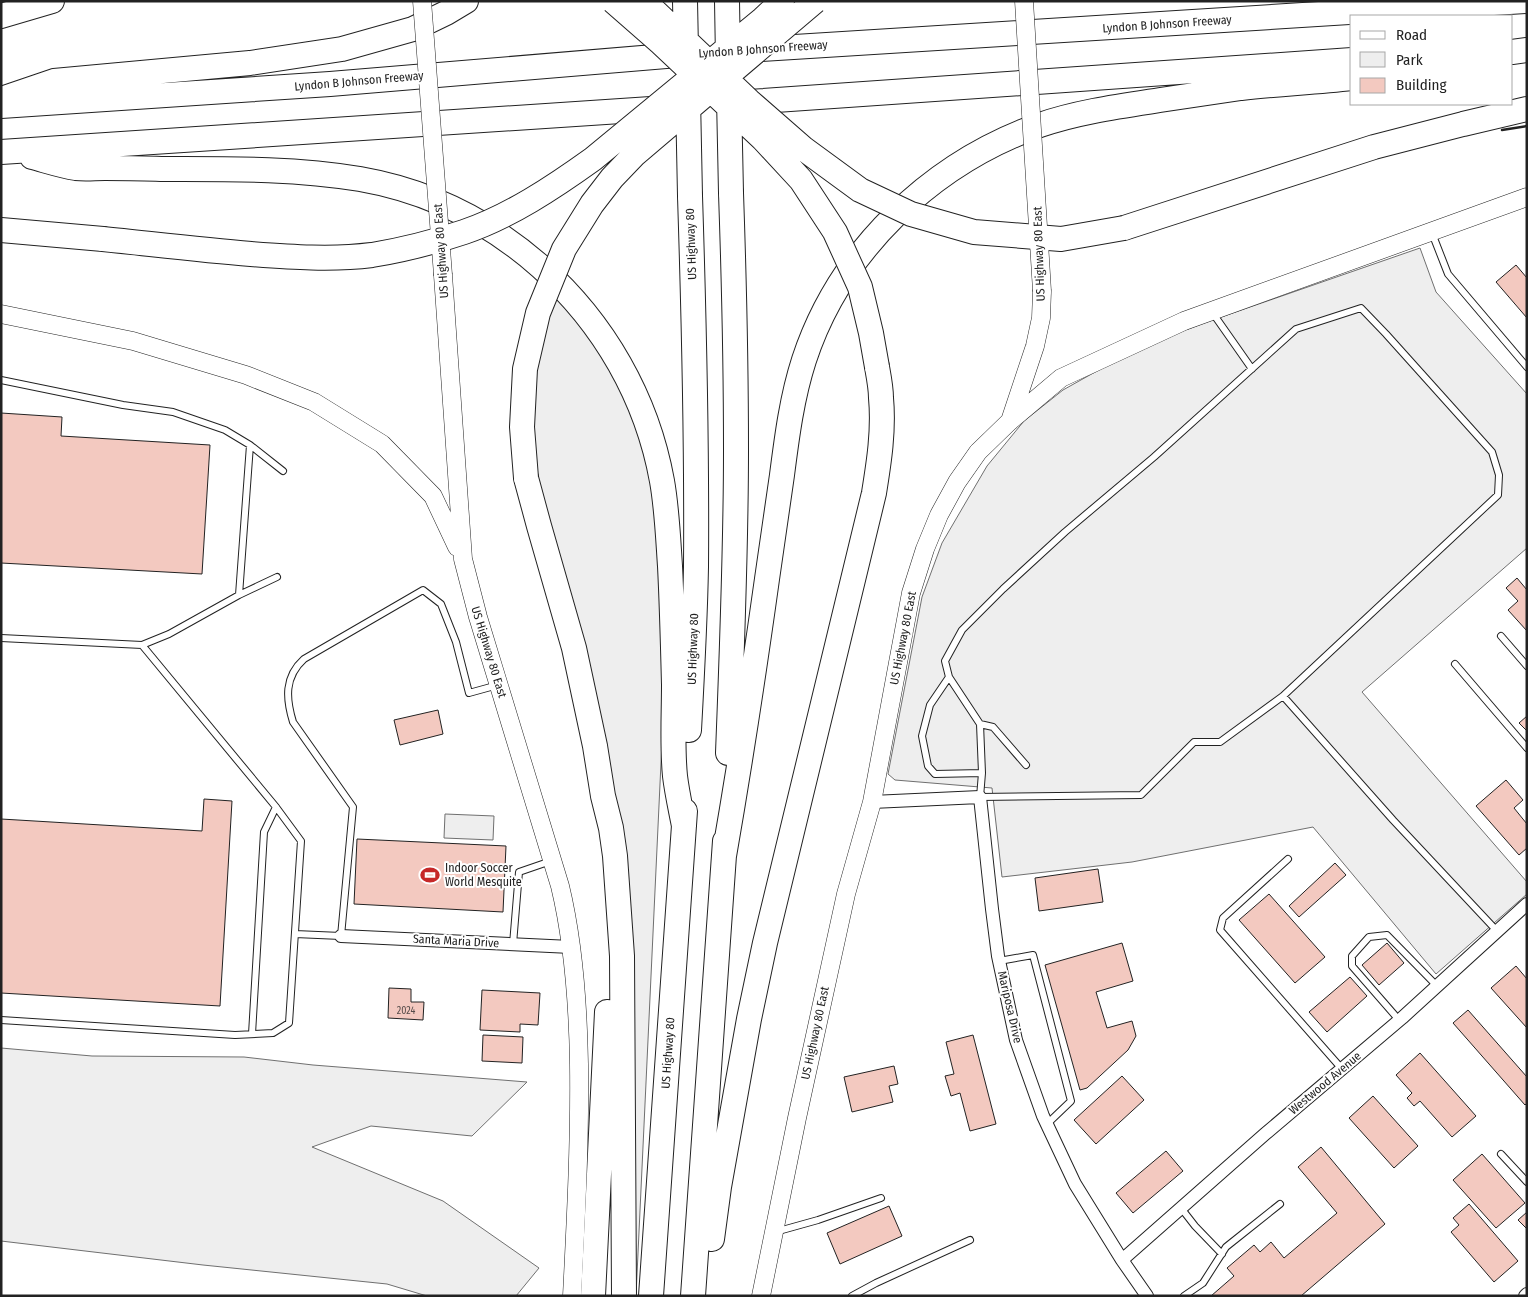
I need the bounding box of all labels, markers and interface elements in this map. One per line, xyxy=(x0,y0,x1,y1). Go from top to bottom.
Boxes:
street label: Lyndon B Johnson Freeway xyxy=(1102,12,1233,36)
legend xyxy=(1350,15,1513,105)
text: Road xyxy=(1396,26,1427,44)
street label: Lyndon B Johnson Freeway xyxy=(698,37,829,61)
text: Park xyxy=(1396,51,1423,69)
street label: Lyndon B Johnson Freeway xyxy=(294,68,425,94)
text: Building xyxy=(1396,76,1447,94)
street label: US Highway 80 East xyxy=(431,203,451,299)
street label: US Highway 80 East xyxy=(1030,206,1048,302)
street label: US Highway 80 xyxy=(683,208,699,280)
street label: US Highway 80 East xyxy=(887,590,919,686)
street label: US Highway 80 East xyxy=(468,605,510,700)
street label: US Highway 80 xyxy=(685,613,701,685)
place label: Indoor Soccer World Mesquite xyxy=(445,861,522,889)
sports icon: Indoor Soccer World Mesquite xyxy=(419,864,441,886)
street label: Santa Maria Drive xyxy=(412,932,500,950)
street label: Mariposa Drive xyxy=(995,970,1025,1044)
street label: US Highway 80 East xyxy=(798,985,832,1081)
house number: 2024 xyxy=(397,1005,415,1017)
street label: US Highway 80 xyxy=(659,1017,677,1089)
street label: Westwood Avenue xyxy=(1286,1049,1364,1117)

